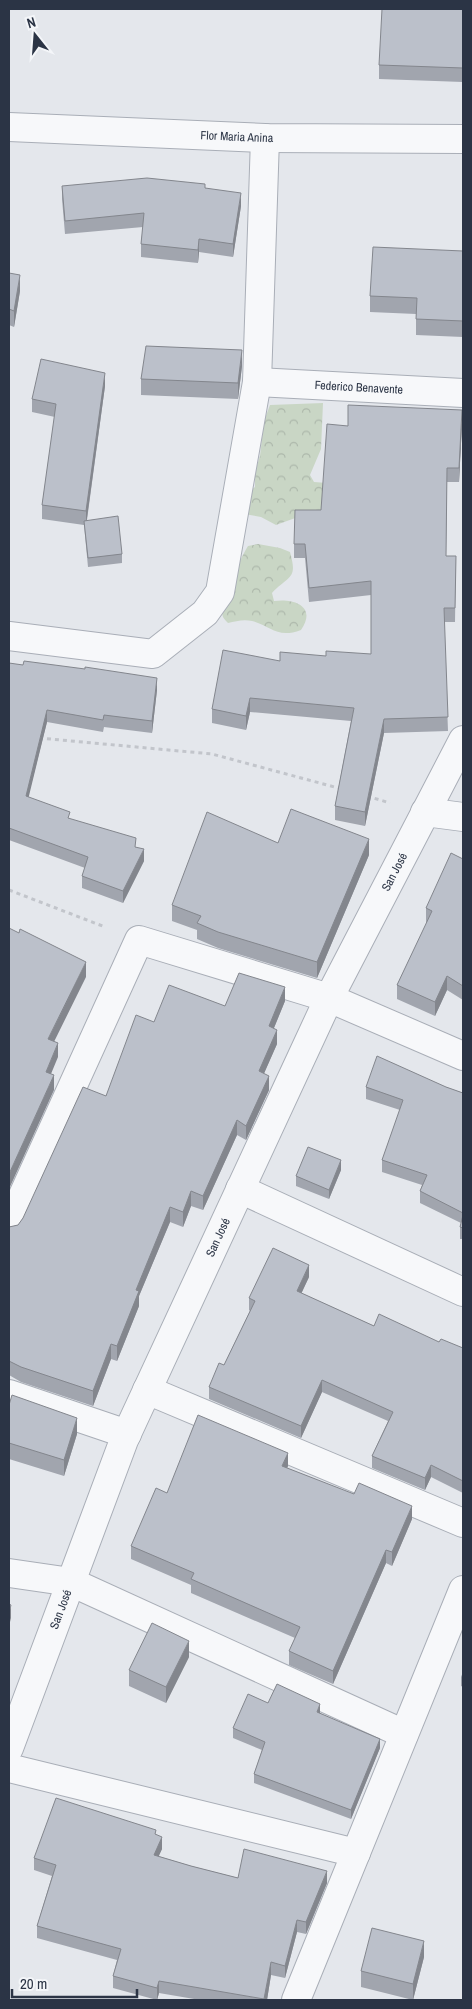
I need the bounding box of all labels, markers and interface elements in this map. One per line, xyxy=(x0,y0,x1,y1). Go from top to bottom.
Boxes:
north arrow xyxy=(10,10,60,60)
text: N xyxy=(25,13,38,32)
street label: Flor Maria Anina xyxy=(200,127,274,146)
street label: Federico Benavente xyxy=(314,377,403,398)
street label: San José xyxy=(378,850,411,894)
street label: San José xyxy=(202,1215,234,1260)
street label: San José xyxy=(46,1587,75,1631)
scale bar xyxy=(12,1966,138,1998)
text: 20 m xyxy=(20,1973,47,1994)

